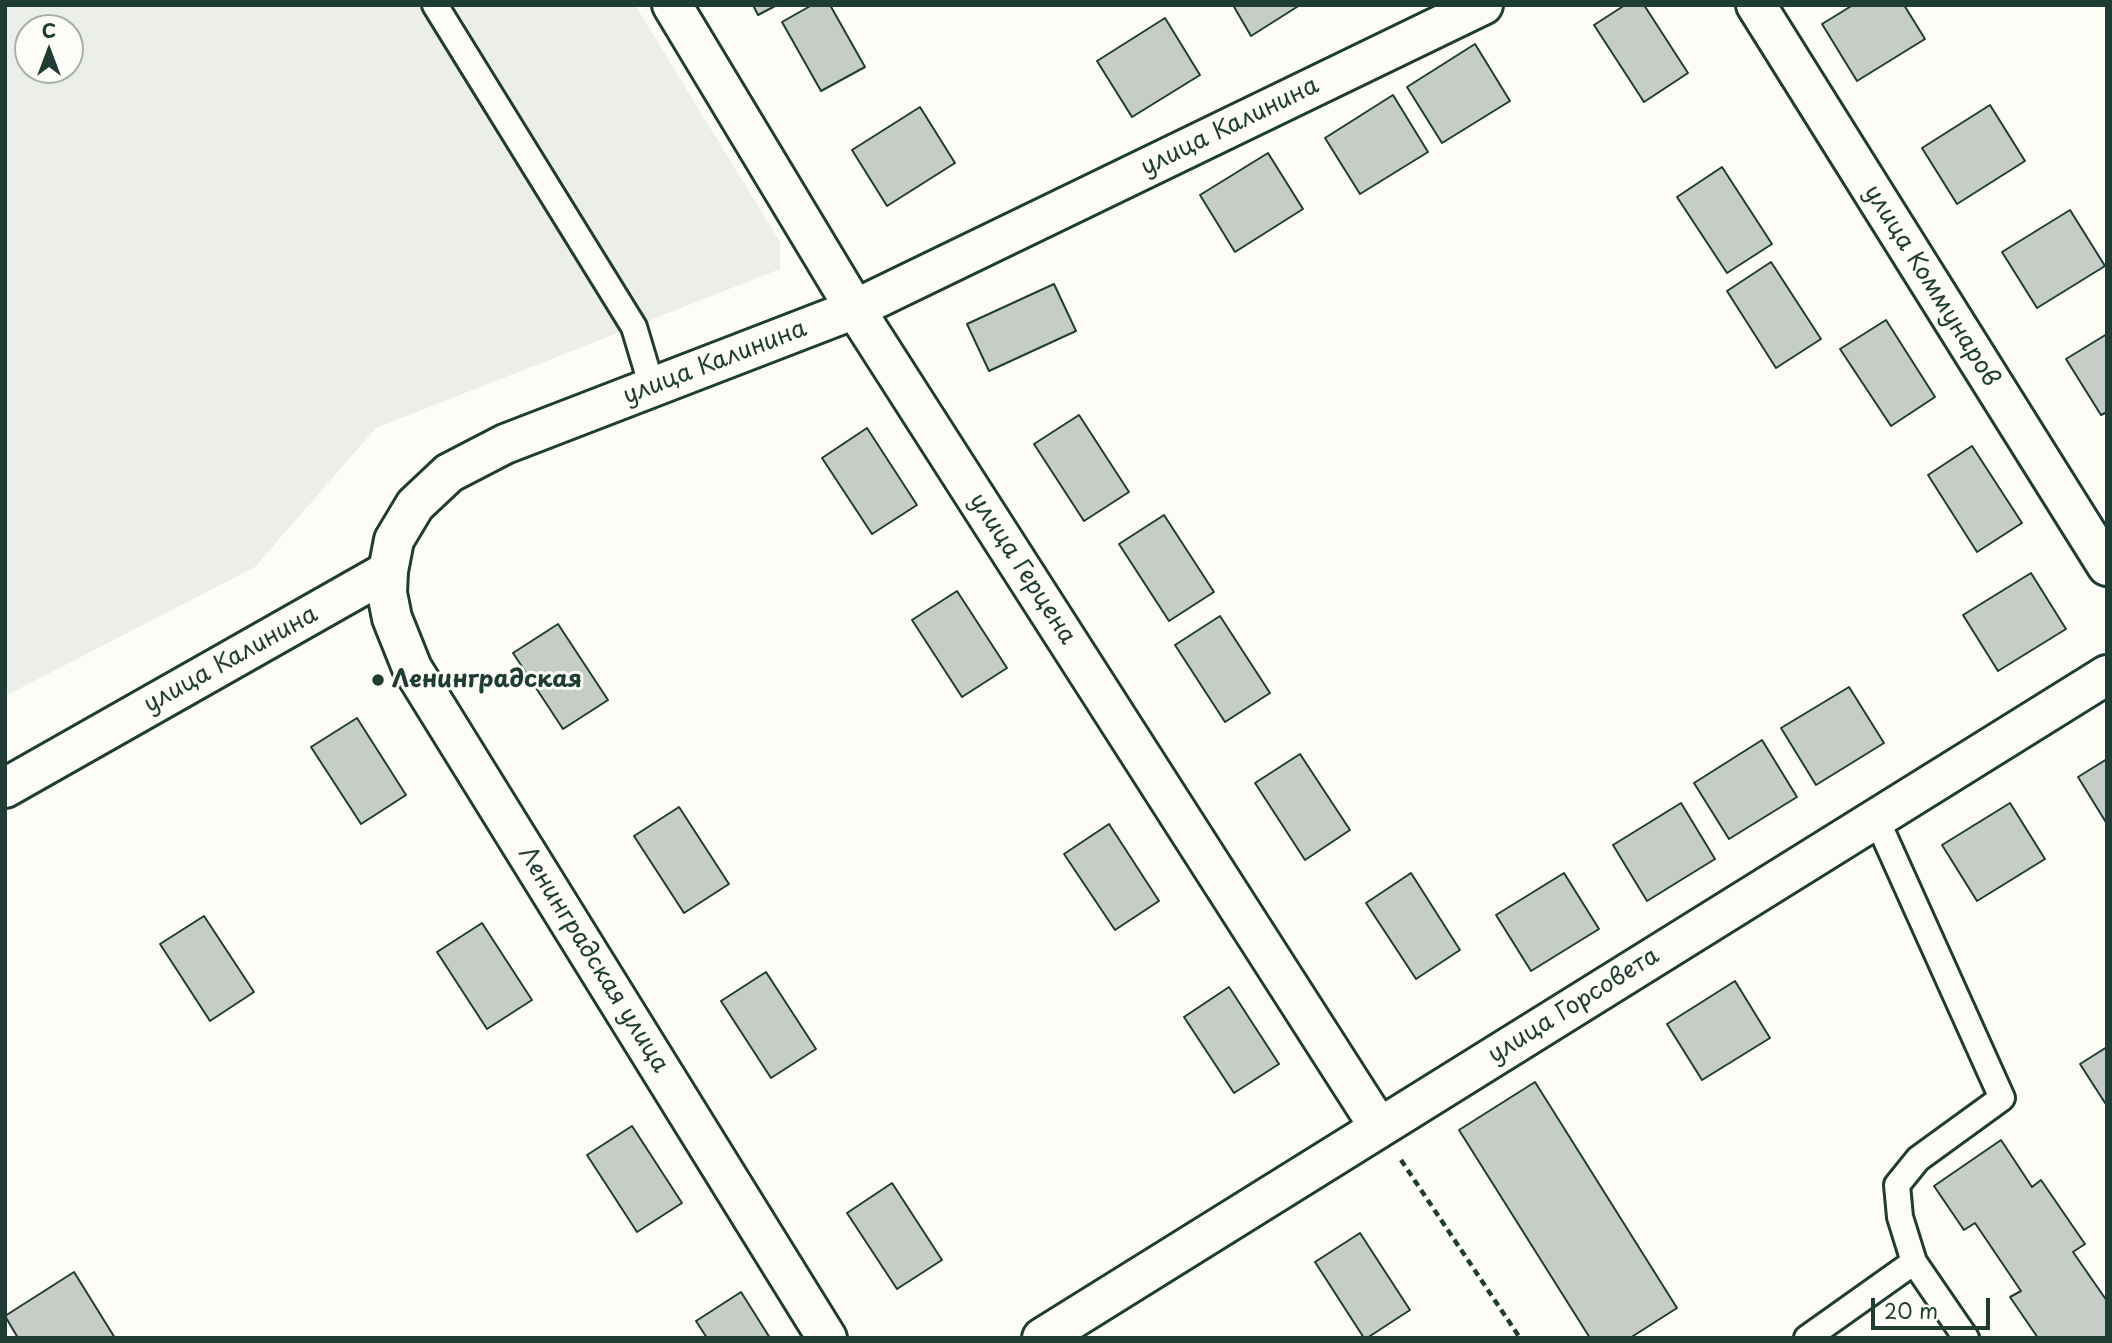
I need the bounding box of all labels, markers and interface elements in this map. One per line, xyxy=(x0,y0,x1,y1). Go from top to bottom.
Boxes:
north arrow xyxy=(14,14,84,84)
text: С xyxy=(42,16,56,44)
street label: улица Калинина xyxy=(1136,71,1324,183)
street label: улица Коммунаров xyxy=(1857,180,2005,392)
street label: улица Калинина xyxy=(619,315,811,411)
street label: улица Герцена xyxy=(962,488,1082,650)
street label: улица Калинина xyxy=(139,600,323,720)
place label: Ленинградская xyxy=(392,666,582,694)
marker: Ленинградская xyxy=(370,672,386,688)
street label: Ленинградская улица xyxy=(512,842,674,1078)
street label: улица Горсовета xyxy=(1483,942,1665,1070)
scale bar xyxy=(1874,1284,1993,1328)
text: 20 m xyxy=(1884,1294,1938,1326)

